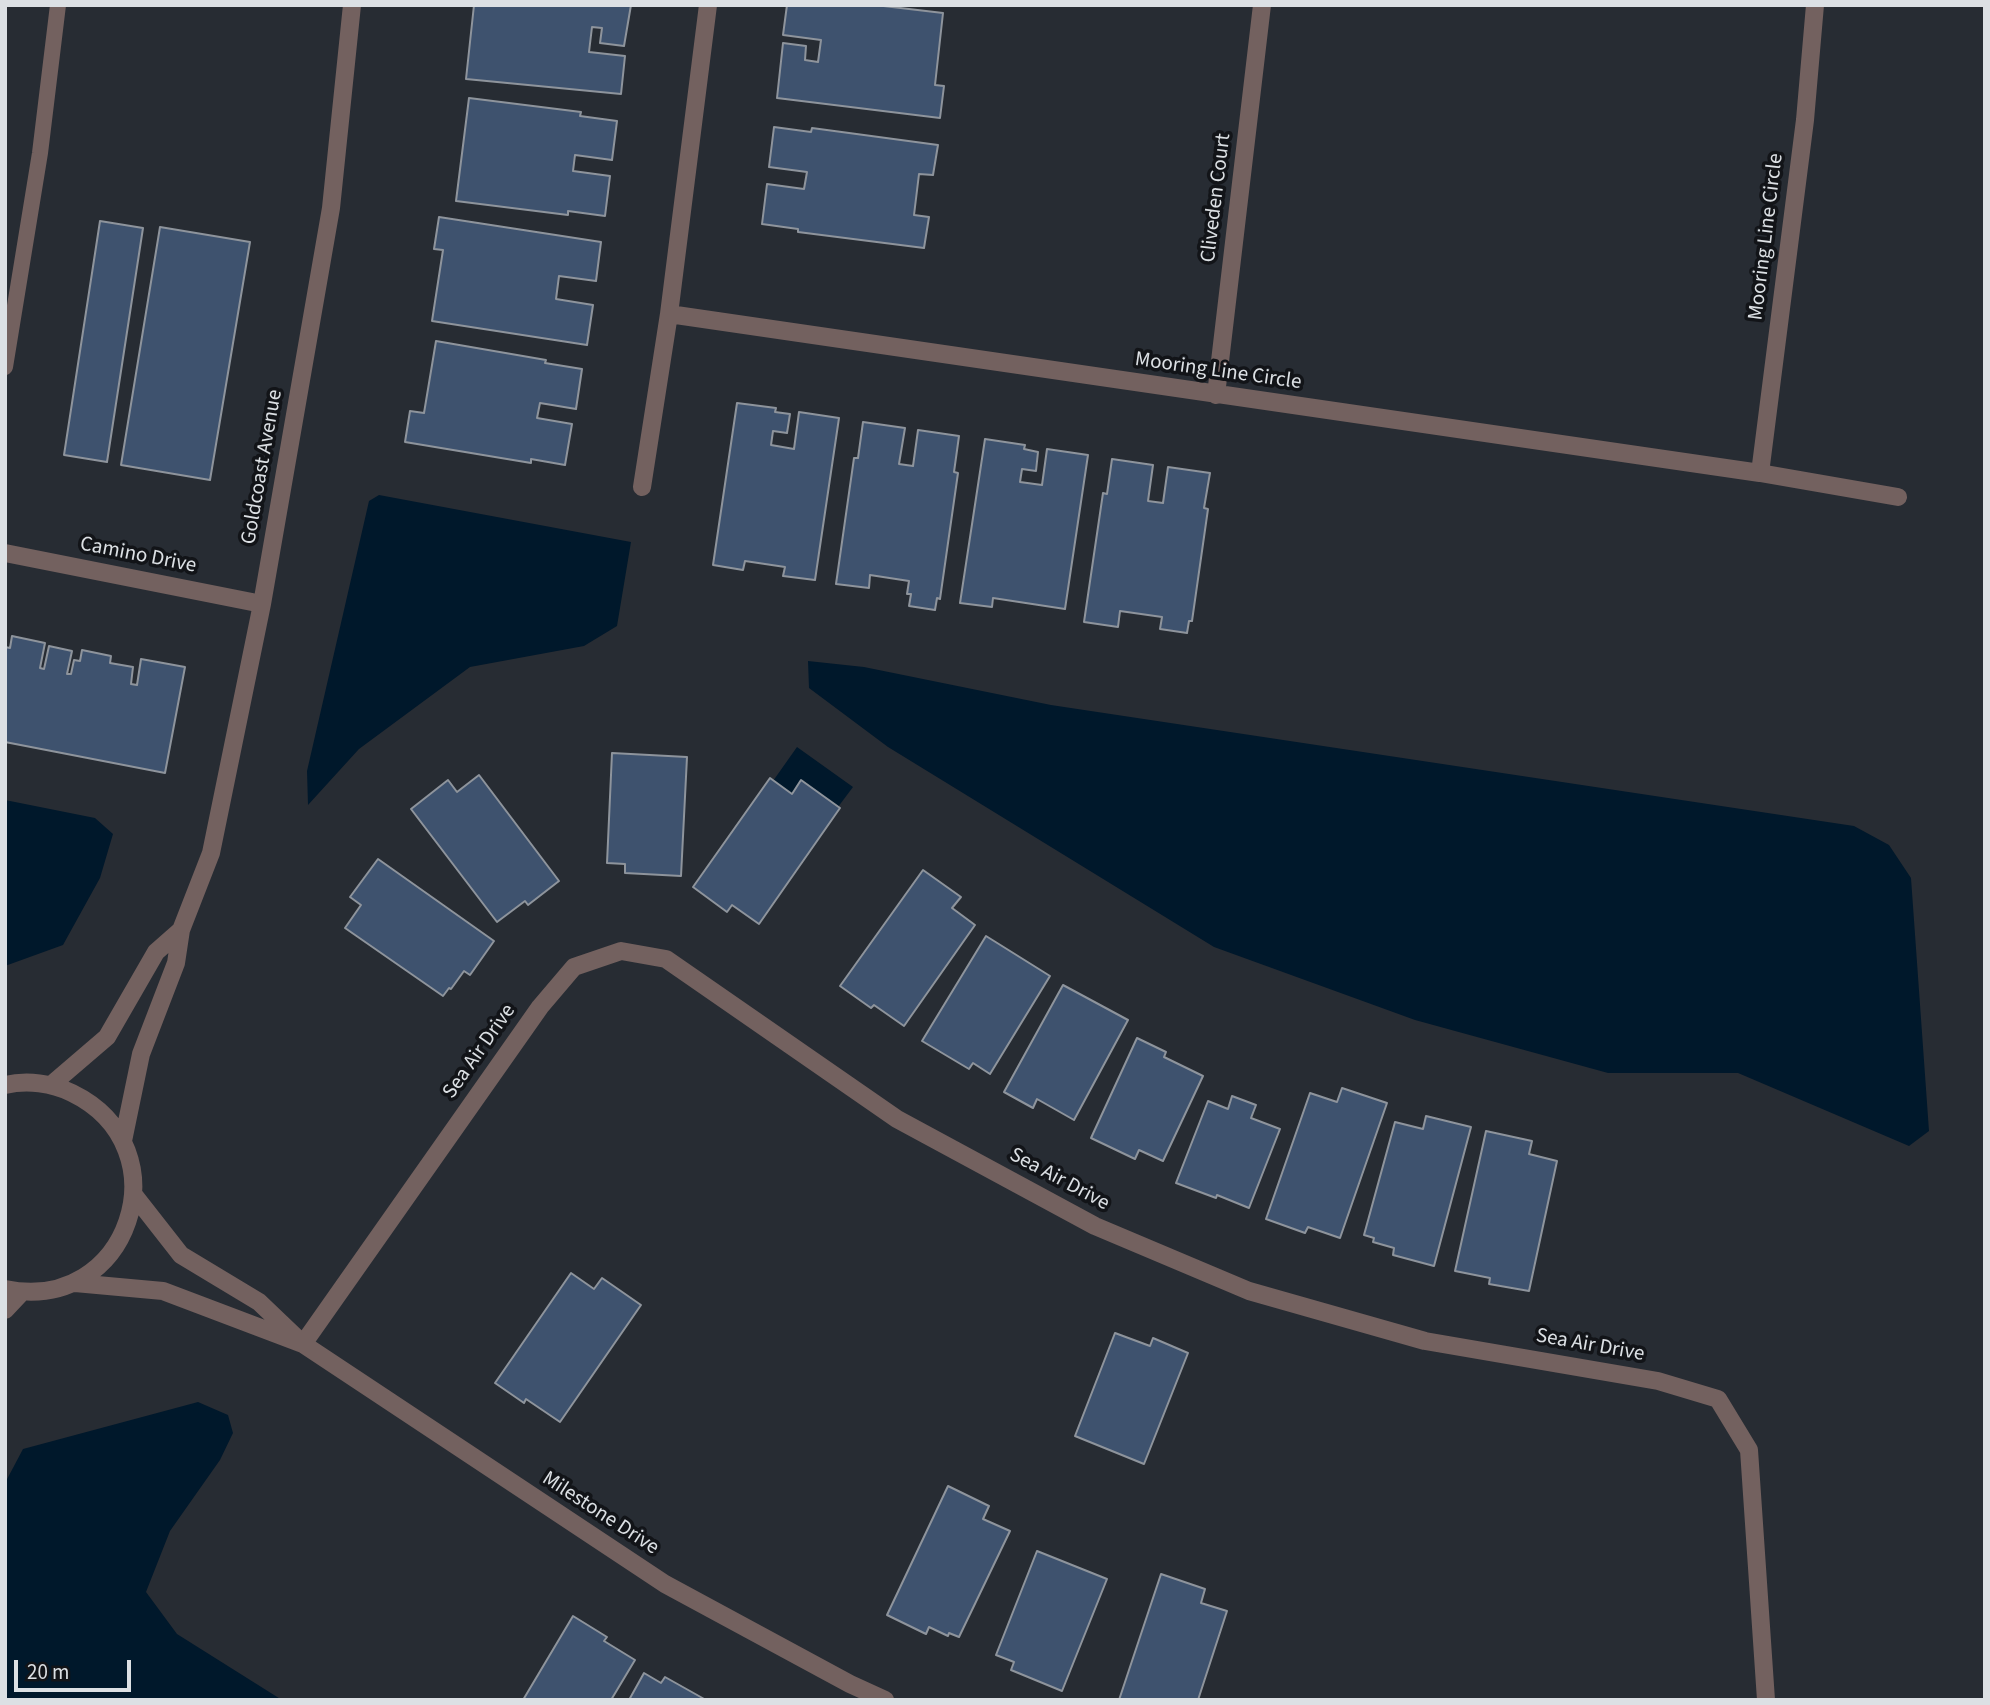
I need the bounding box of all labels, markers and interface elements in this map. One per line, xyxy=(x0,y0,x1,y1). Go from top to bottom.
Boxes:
street label: Cliveden Court xyxy=(1197,132,1237,264)
street label: Mooring Line Circle xyxy=(1744,152,1790,322)
street label: Mooring Line Circle xyxy=(1133,348,1303,396)
street label: Goldcoast Avenue xyxy=(237,388,289,546)
street label: Camino Drive xyxy=(78,532,198,580)
street label: Sea Air Drive xyxy=(438,1000,522,1104)
street label: Sea Air Drive xyxy=(1005,1143,1113,1217)
street label: Sea Air Drive xyxy=(1534,1324,1646,1368)
street label: Milestone Drive xyxy=(537,1467,663,1561)
scale bar xyxy=(18,1646,135,1690)
text: 20 m xyxy=(27,1657,69,1687)

